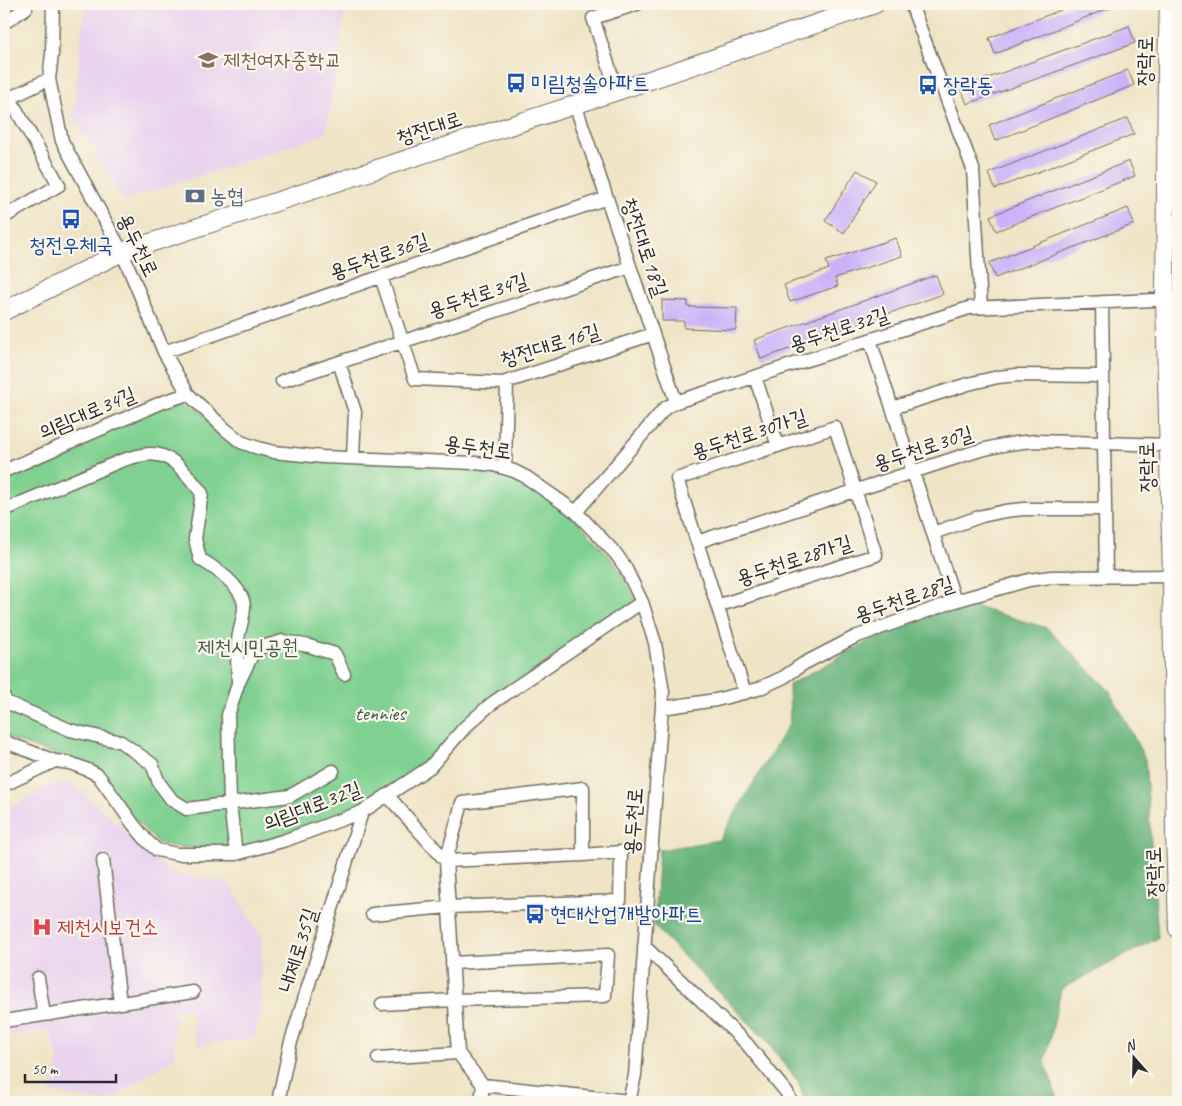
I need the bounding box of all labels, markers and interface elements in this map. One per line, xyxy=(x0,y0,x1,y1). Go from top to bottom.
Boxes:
street label: 장락로 xyxy=(1132,35,1158,87)
place label: 제천여자중학교 xyxy=(223,47,341,73)
school or university icon: 제천여자중학교 xyxy=(197,49,219,71)
place label: 미림청솔아파트 xyxy=(531,70,649,96)
bus stop icon: 미림청솔아파트 xyxy=(505,72,527,94)
place label: 장락동 xyxy=(943,72,994,98)
bus stop icon: 장락동 xyxy=(917,74,939,96)
street label: 청전대로 xyxy=(393,105,465,151)
place label: 농협 xyxy=(210,183,244,209)
bank icon: 농협 xyxy=(184,185,206,207)
street label: 청전대로18길 xyxy=(616,194,674,300)
bus stop icon: 청전우체국 xyxy=(60,208,82,230)
street label: 용두천로 xyxy=(112,209,164,281)
street label: 용두천로36길 xyxy=(326,227,432,285)
place label: 청전우체국 xyxy=(29,232,113,258)
street label: 용두천로34길 xyxy=(425,267,531,323)
street label: 용두천로32길 xyxy=(786,301,892,357)
street label: 청전대로16길 xyxy=(497,317,603,373)
street label: 의림대로34길 xyxy=(34,381,140,445)
street label: 용두천로30가길 xyxy=(688,403,810,465)
street label: 용두천로30길 xyxy=(870,420,976,476)
street label: 용두천로 xyxy=(443,429,513,465)
street label: 장락로 xyxy=(1134,441,1160,493)
street label: 용두천로28가길 xyxy=(733,529,855,591)
street label: 용두천로28길 xyxy=(851,570,957,628)
park label: 제천시민공원 xyxy=(197,634,299,660)
park label: tennies xyxy=(355,700,407,726)
street label: 의림대로32길 xyxy=(259,775,365,837)
street label: 용두천로 xyxy=(618,786,648,856)
street label: 장락로 xyxy=(1140,846,1168,898)
place label: 현대산업개발아파트 xyxy=(550,901,702,927)
bus stop icon: 현대산업개발아파트 xyxy=(524,903,546,925)
street label: 내제로35길 xyxy=(273,905,323,995)
place label: 제천시보건소 xyxy=(57,914,158,940)
hospital icon: 제천시보건소 xyxy=(31,916,53,938)
north arrow xyxy=(1110,1034,1160,1084)
text: N xyxy=(1123,1036,1139,1056)
scale bar xyxy=(25,1051,116,1083)
text: 50 m xyxy=(32,1060,59,1079)

